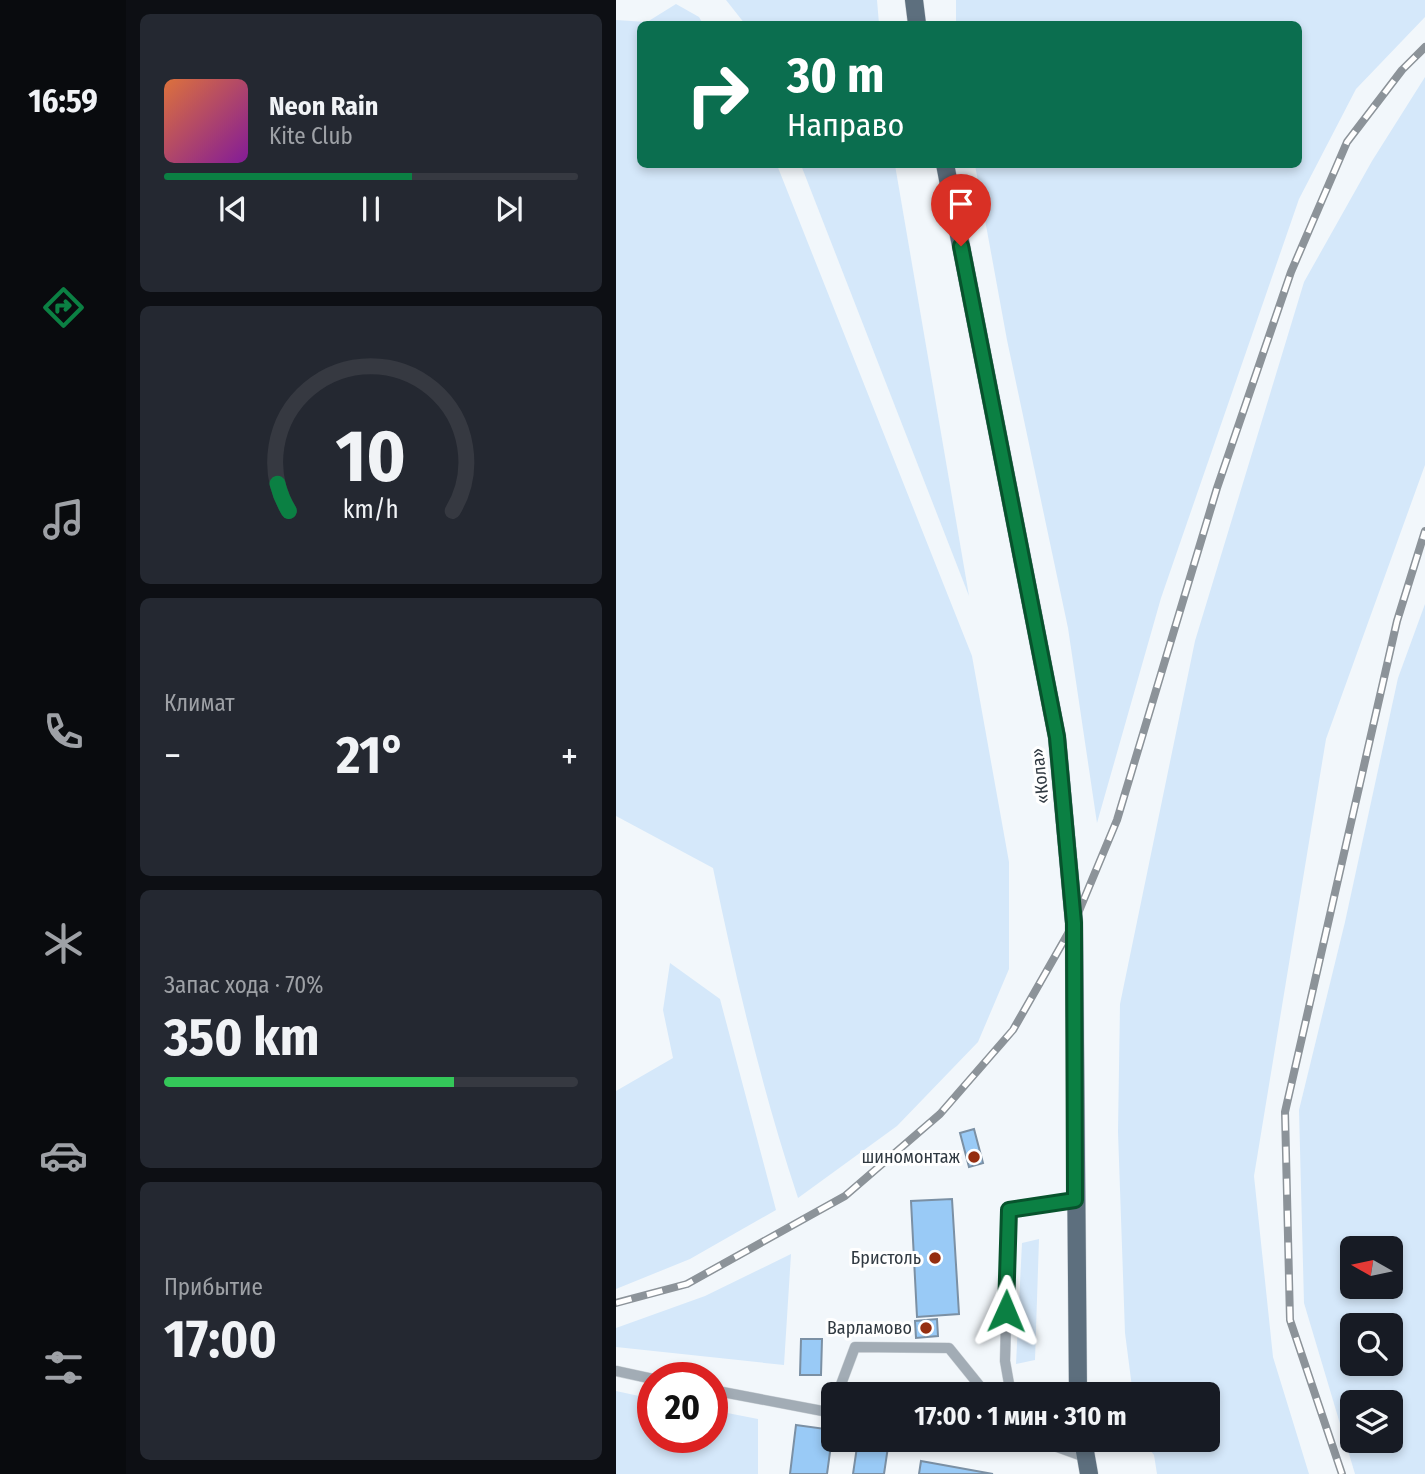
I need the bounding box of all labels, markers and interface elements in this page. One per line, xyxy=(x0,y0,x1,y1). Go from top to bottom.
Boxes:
text: 30 m xyxy=(787,46,885,105)
icon: right xyxy=(672,49,763,140)
text: 16:59 xyxy=(28,82,98,120)
text: Neon Rain xyxy=(269,91,378,122)
text: Направо xyxy=(787,106,904,144)
text: Kite Club xyxy=(269,122,353,150)
pin xyxy=(931,174,991,246)
icon: arrive xyxy=(942,185,980,223)
icon: previous xyxy=(214,190,252,228)
icon: pause xyxy=(352,190,390,228)
icon: next xyxy=(490,190,528,228)
icon: directions xyxy=(39,283,88,332)
text: 10 xyxy=(336,413,406,500)
icon: music xyxy=(39,495,88,544)
text: km/h xyxy=(343,495,399,525)
text: Климат xyxy=(164,689,235,717)
icon: phone xyxy=(39,707,88,756)
text: 21° xyxy=(336,724,406,787)
text: − xyxy=(164,733,181,779)
text: + xyxy=(561,733,578,779)
street label: «Кола» xyxy=(1026,747,1054,805)
icon: climate xyxy=(39,919,88,968)
text: Запас хода · 70% xyxy=(164,971,323,999)
text: 350 km xyxy=(164,1006,319,1069)
icon: car xyxy=(39,1131,88,1180)
place label: шиномонтаж xyxy=(861,1146,960,1168)
marker: шиномонтаж xyxy=(966,1149,982,1165)
north arrow xyxy=(1340,1236,1404,1298)
map controls xyxy=(1340,1236,1403,1453)
place label: Бристоль xyxy=(851,1247,921,1269)
marker: Бристоль xyxy=(927,1250,943,1266)
text: Прибытие xyxy=(164,1273,263,1301)
position arrow xyxy=(969,1274,1043,1348)
text: 17:00 xyxy=(164,1308,277,1371)
button: search xyxy=(1340,1313,1403,1376)
place label: Варламово xyxy=(827,1317,912,1339)
marker: Варламово xyxy=(918,1320,934,1336)
icon: filters xyxy=(39,1343,88,1392)
speed limit sign: 20 xyxy=(637,1362,728,1453)
button: layers xyxy=(1340,1390,1403,1453)
text: 17:00 · 1 мин · 310 m xyxy=(914,1401,1127,1432)

